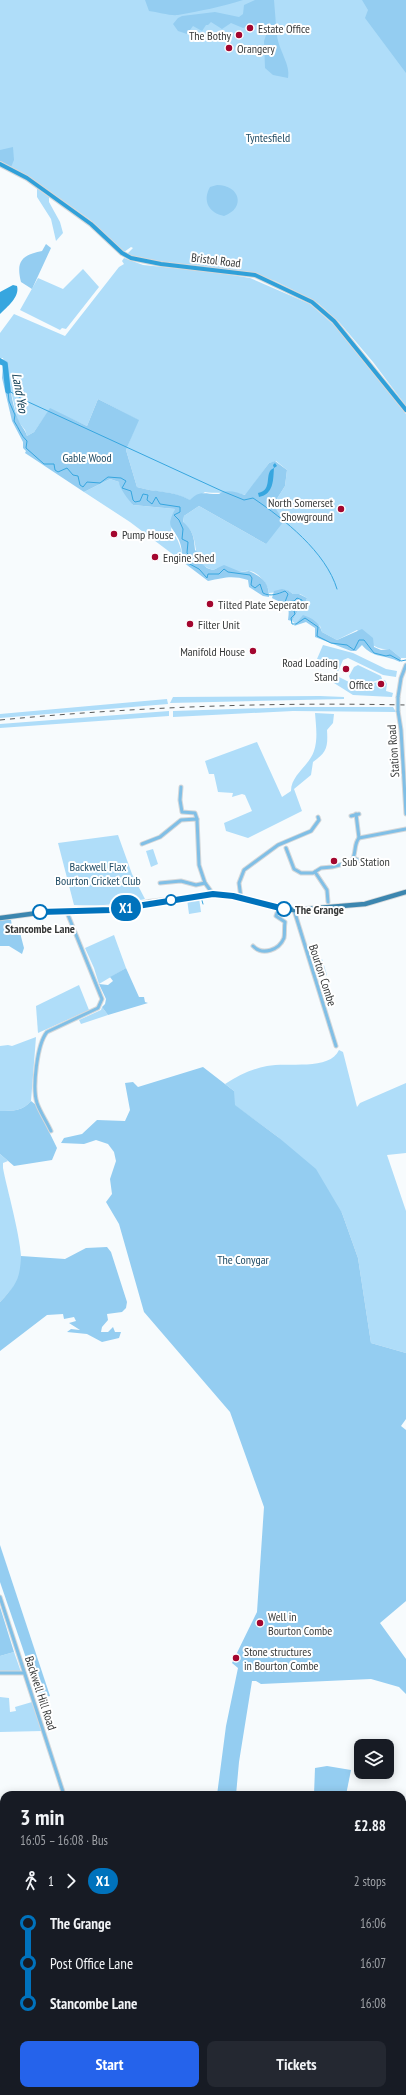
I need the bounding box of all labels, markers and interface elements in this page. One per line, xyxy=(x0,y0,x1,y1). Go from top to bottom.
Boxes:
place label: Estate Office xyxy=(258,21,310,36)
marker: Estate Office xyxy=(245,23,255,33)
place label: The Bothy xyxy=(189,28,231,43)
marker: The Bothy xyxy=(234,30,244,40)
place label: Orangery xyxy=(237,41,275,56)
marker: Orangery xyxy=(224,43,234,53)
park label: Tyntesfield xyxy=(246,130,290,145)
street label: Bristol Road xyxy=(190,250,242,270)
water label: Land Yeo xyxy=(8,372,32,416)
park label: Gable Wood xyxy=(62,450,112,465)
place label: North Somerset Showground xyxy=(268,495,334,524)
marker: North Somerset Showground xyxy=(336,504,346,514)
place label: Pump House xyxy=(122,527,174,542)
marker: Pump House xyxy=(109,529,119,539)
place label: Engine Shed xyxy=(163,550,215,565)
marker: Engine Shed xyxy=(150,552,160,562)
place label: Tilted Plate Seperator xyxy=(218,597,309,612)
marker: Tilted Plate Seperator xyxy=(205,599,215,609)
place label: Filter Unit xyxy=(198,617,240,632)
marker: Filter Unit xyxy=(185,619,195,629)
place label: Manifold House xyxy=(180,644,245,659)
marker: Manifold House xyxy=(248,646,258,656)
place label: Road Loading Stand xyxy=(282,655,338,684)
marker: Road Loading Stand xyxy=(341,664,351,674)
place label: Office xyxy=(349,677,373,692)
marker: Office xyxy=(376,679,386,689)
street label: Station Road xyxy=(384,724,402,778)
place label: Sub Station xyxy=(342,854,390,869)
marker: Sub Station xyxy=(329,856,339,866)
park label: Backwell Flax Bourton Cricket Club xyxy=(55,859,141,888)
unlabelled marker xyxy=(165,894,177,906)
line badge: X1 xyxy=(108,895,144,921)
text: X1 xyxy=(119,899,133,917)
marker: The Grange xyxy=(276,901,292,917)
place label: The Grange xyxy=(295,902,344,917)
marker: Stancombe Lane xyxy=(32,904,48,920)
place label: Stancombe Lane xyxy=(5,921,75,936)
street label: Bourton Combe xyxy=(306,942,340,1008)
park label: The Conygar xyxy=(217,1252,269,1267)
place label: Well in Bourton Combe xyxy=(268,1609,332,1638)
marker: Well in Bourton Combe xyxy=(255,1618,265,1628)
place label: Stone structures in Bourton Combe xyxy=(244,1644,319,1673)
marker: Stone structures in Bourton Combe xyxy=(231,1653,241,1663)
street label: Backwell Hill Road xyxy=(22,1654,60,1732)
map controls xyxy=(354,1739,394,1779)
button: layers xyxy=(354,1739,394,1779)
text: 3 min xyxy=(20,1803,64,1831)
text: £2.88 xyxy=(354,1816,386,1835)
text: 16:05 – 16:08 · Bus xyxy=(20,1832,108,1849)
icon: walk xyxy=(20,1870,42,1892)
icon: forward xyxy=(60,1870,82,1892)
text: X1 xyxy=(96,1872,110,1890)
text: 1 xyxy=(48,1873,54,1890)
text: 2 stops xyxy=(354,1873,386,1890)
text: The Grange xyxy=(50,1914,111,1933)
text: 16:06 xyxy=(360,1915,386,1932)
text: Post Office Lane xyxy=(50,1954,133,1973)
text: 16:07 xyxy=(360,1955,386,1972)
text: Stancombe Lane xyxy=(50,1994,137,2013)
text: 16:08 xyxy=(360,1995,386,2012)
button: Start xyxy=(20,2041,199,2087)
button: Tickets xyxy=(207,2041,386,2087)

